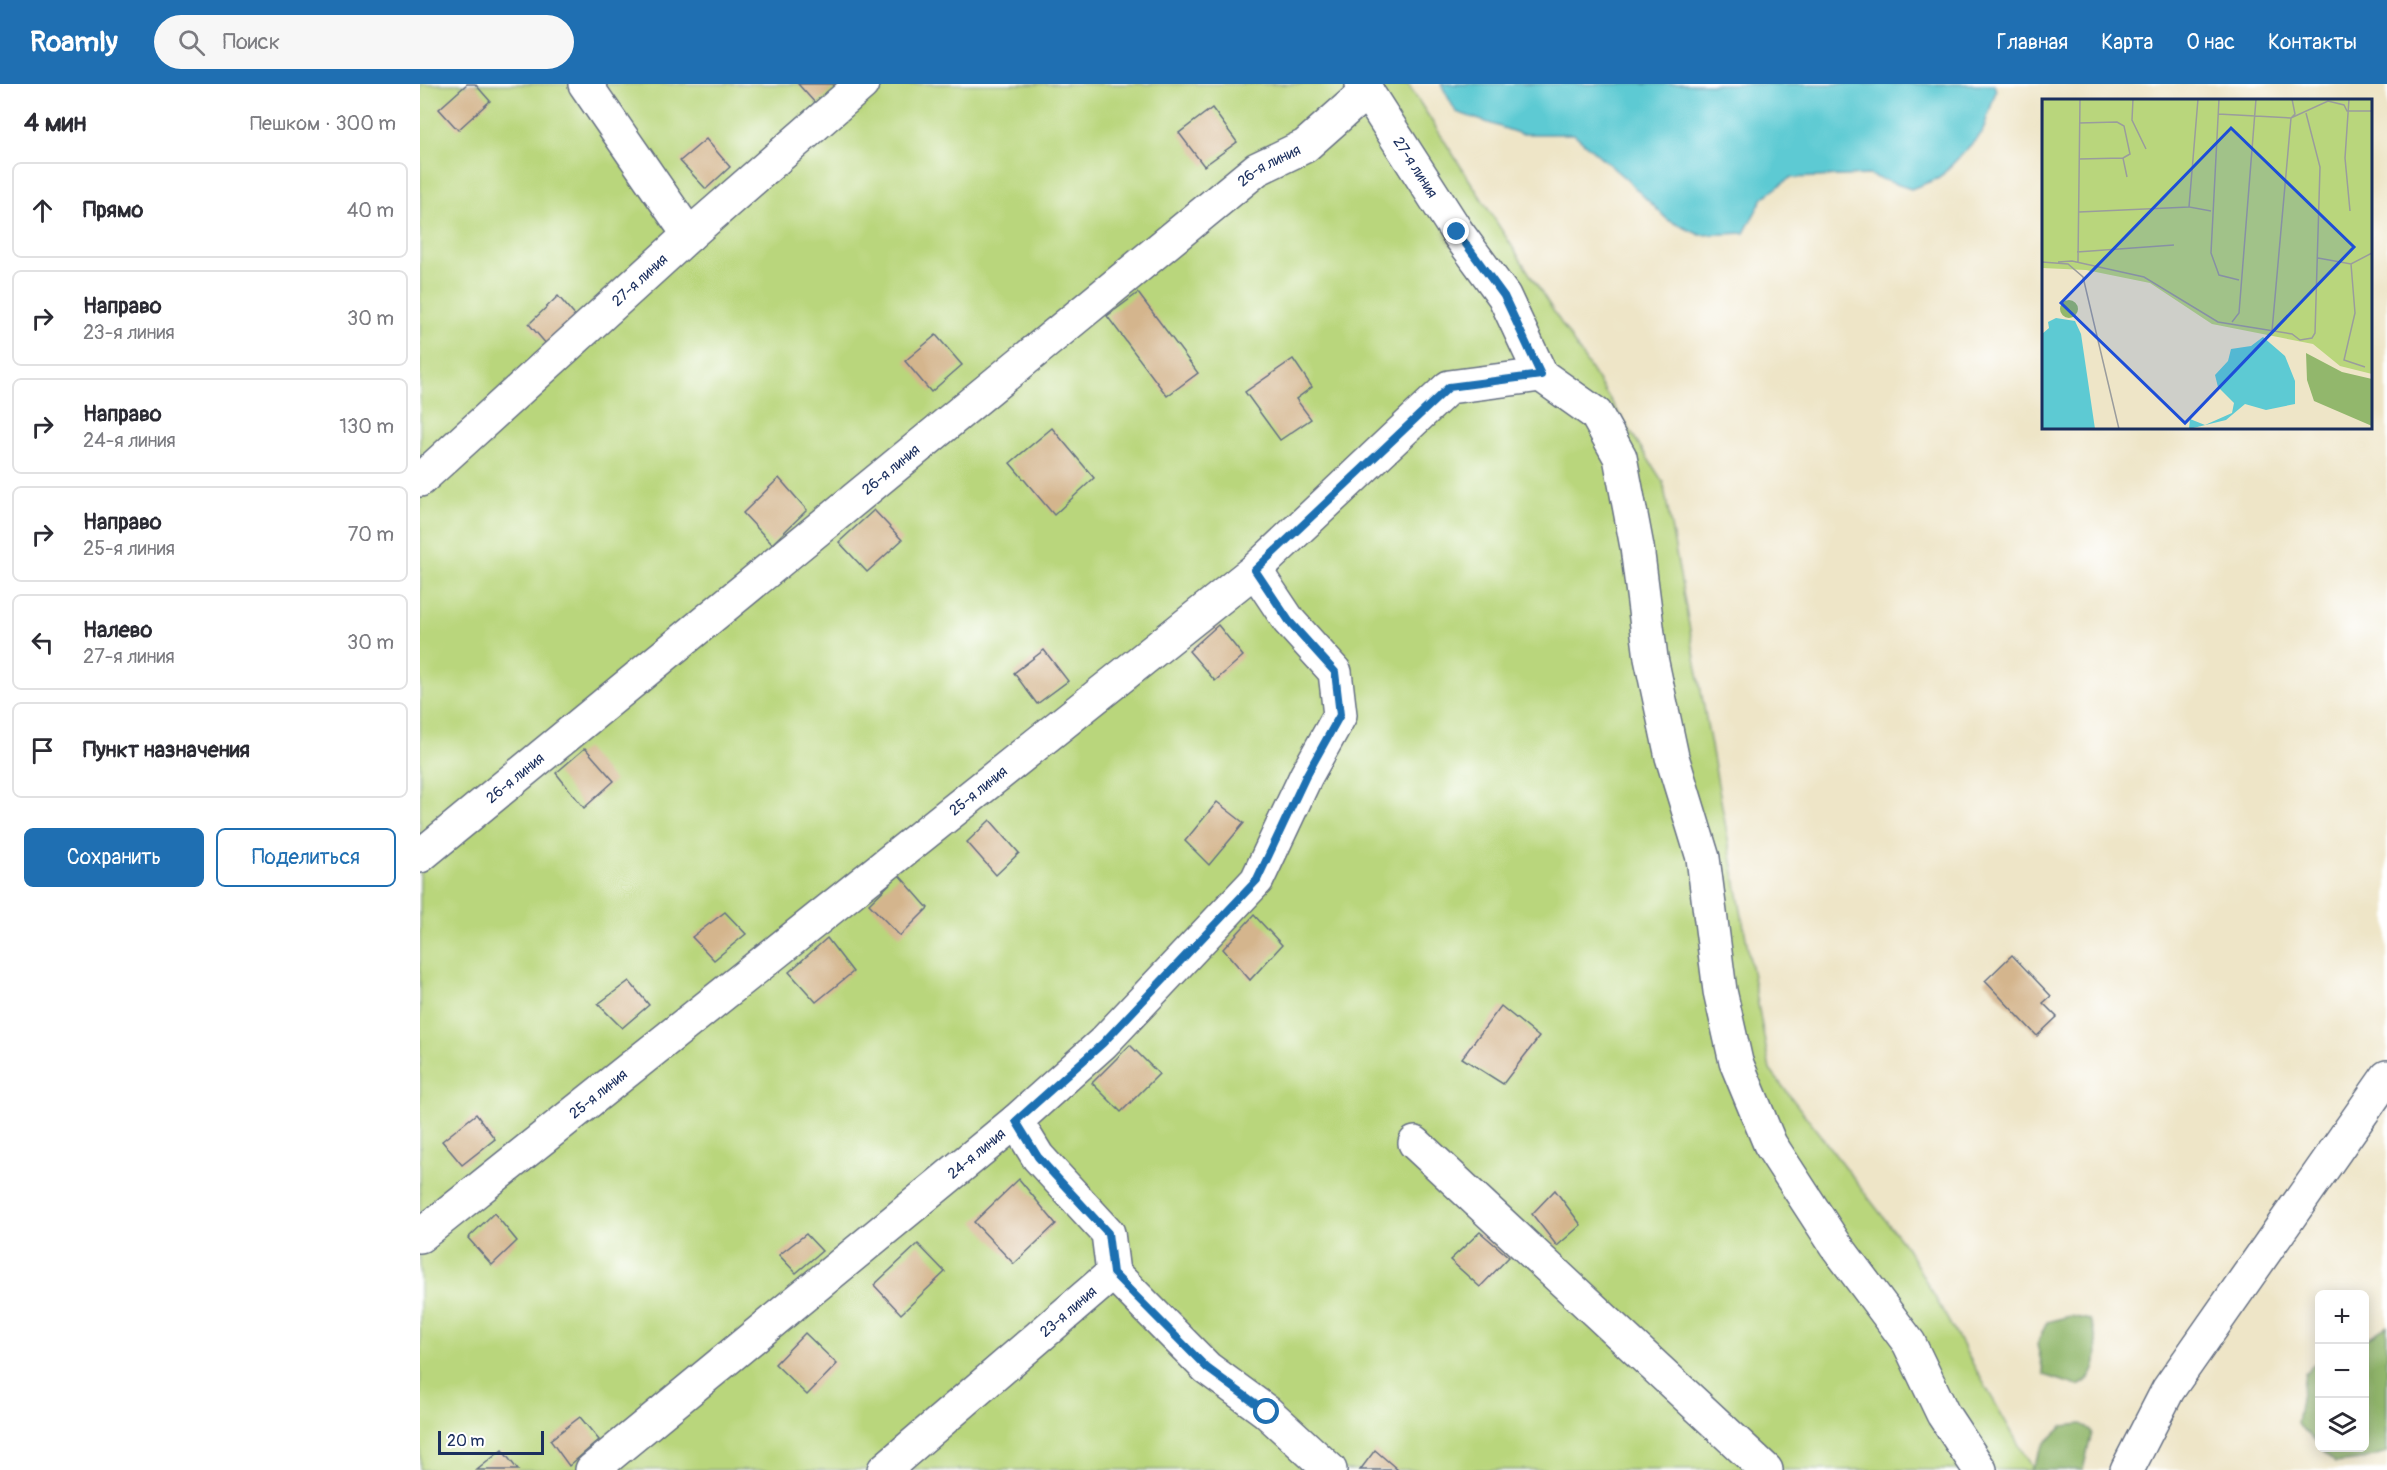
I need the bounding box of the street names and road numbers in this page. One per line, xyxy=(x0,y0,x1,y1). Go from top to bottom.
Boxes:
street label: 27-я линия xyxy=(1388,133,1442,202)
street label: 26-я линия xyxy=(1234,141,1304,191)
street label: 27-я линия xyxy=(608,250,672,311)
street label: 26-я линия xyxy=(858,441,924,499)
street label: 26-я линия xyxy=(482,749,548,808)
street label: 25-я линия xyxy=(946,762,1011,820)
street label: 25-я линия xyxy=(566,1065,631,1123)
street label: 24-я линия xyxy=(944,1124,1010,1183)
street label: 23-я линия xyxy=(1036,1282,1101,1342)

